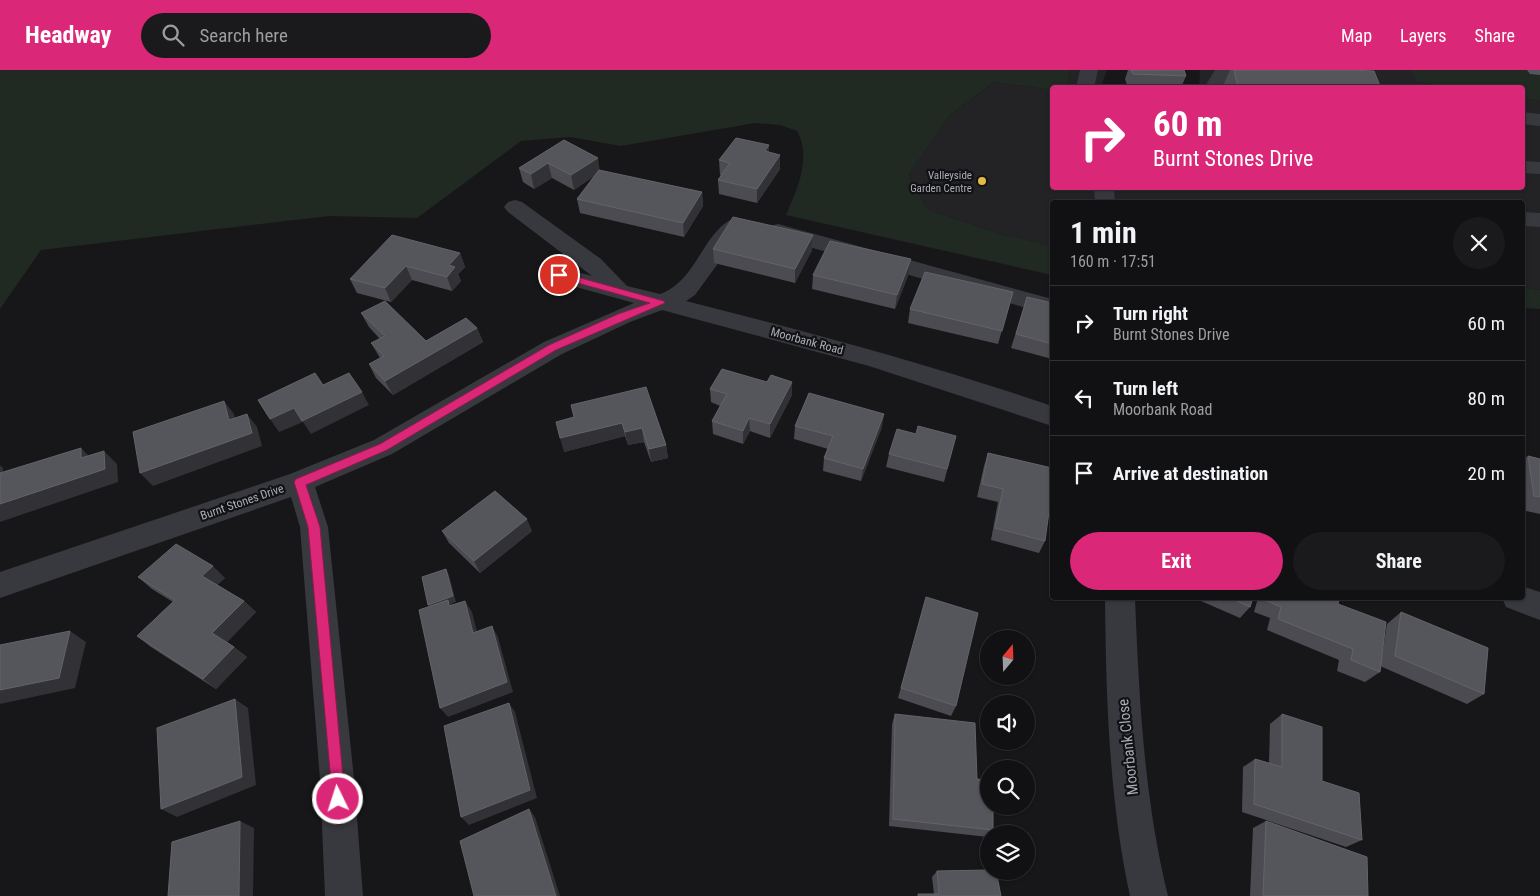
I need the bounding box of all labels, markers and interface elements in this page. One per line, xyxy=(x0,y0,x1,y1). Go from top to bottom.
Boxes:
search box xyxy=(141,13,491,58)
text: Headway xyxy=(25,21,111,49)
icon: search xyxy=(159,21,187,49)
text: Search here xyxy=(199,24,288,47)
text: Map xyxy=(1341,25,1372,46)
text: Layers xyxy=(1400,25,1447,46)
text: Share xyxy=(1475,25,1515,46)
text: 60 m xyxy=(1153,104,1222,145)
icon: right xyxy=(1070,105,1135,170)
text: Burnt Stones Drive xyxy=(1153,146,1313,171)
place label: Valleyside Garden Centre xyxy=(910,169,972,195)
marker: Valleyside Garden Centre xyxy=(976,175,988,187)
text: 1 min xyxy=(1070,215,1137,250)
button: close xyxy=(1453,217,1505,269)
text: 160 m · 17:51 xyxy=(1070,252,1156,271)
pin xyxy=(538,254,580,296)
icon: arrive xyxy=(545,261,573,289)
text: Turn right xyxy=(1113,302,1188,325)
icon: right xyxy=(1070,309,1098,337)
text: 60 m xyxy=(1468,312,1505,335)
street label: Moorbank Road xyxy=(769,325,845,357)
text: Burnt Stones Drive xyxy=(1113,325,1230,344)
text: Turn left xyxy=(1113,377,1178,400)
icon: left xyxy=(1070,384,1098,412)
text: 80 m xyxy=(1468,387,1505,410)
text: Moorbank Road xyxy=(1113,400,1212,419)
icon: arrive xyxy=(1070,459,1098,487)
text: Arrive at destination xyxy=(1113,462,1268,485)
text: 20 m xyxy=(1468,462,1505,485)
street label: Burnt Stones Drive xyxy=(198,481,286,523)
button: Exit xyxy=(1070,532,1283,590)
button: Share xyxy=(1293,532,1505,590)
north arrow xyxy=(980,630,1035,685)
map controls xyxy=(980,630,1035,880)
button: sound xyxy=(980,695,1035,750)
street label: Moorbank Close xyxy=(1114,698,1142,796)
button: search xyxy=(980,760,1035,815)
position arrow xyxy=(311,772,363,824)
button: layers xyxy=(980,825,1035,880)

